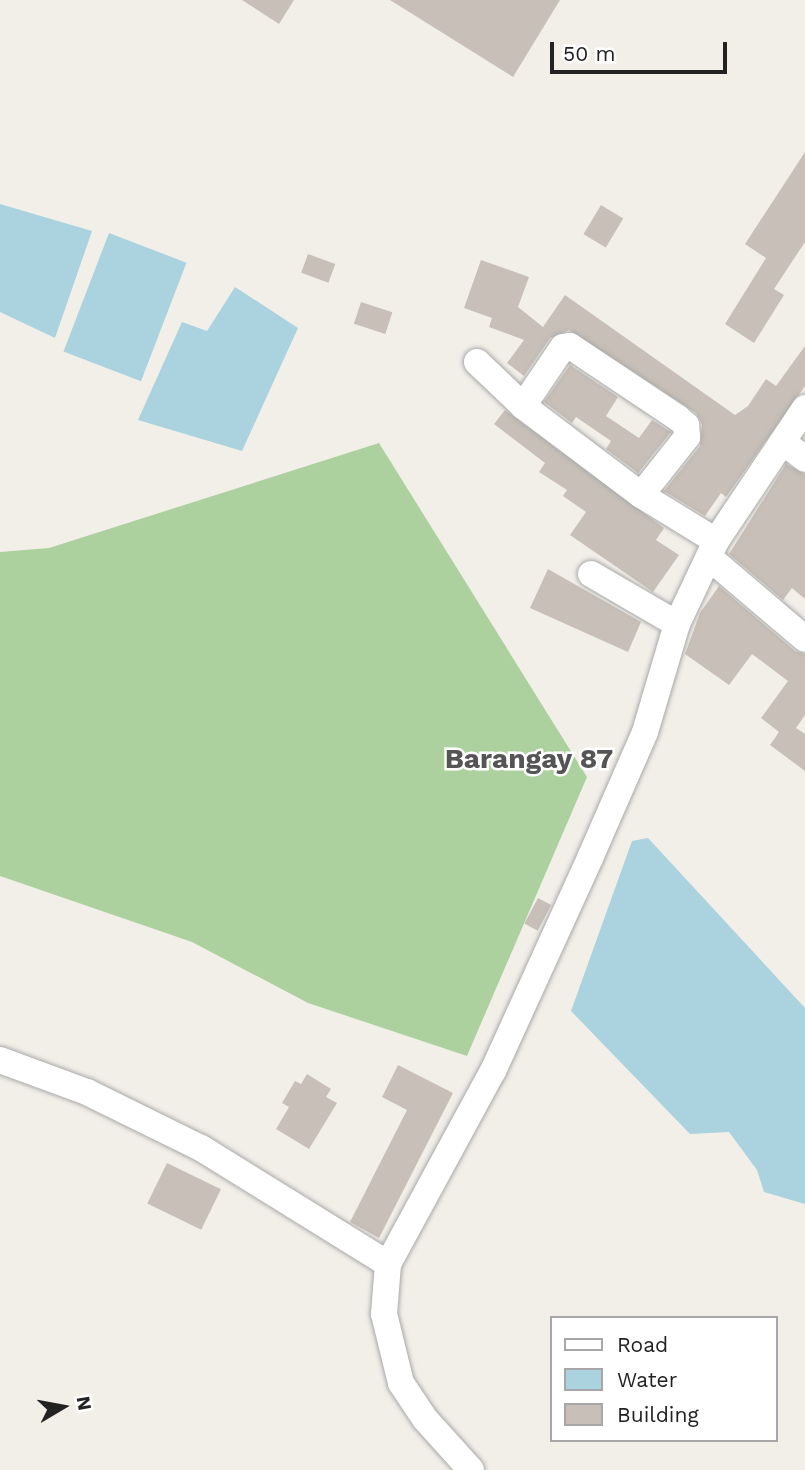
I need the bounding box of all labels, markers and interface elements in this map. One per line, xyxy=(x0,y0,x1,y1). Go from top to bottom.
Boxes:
scale bar xyxy=(553,28,730,72)
text: 50 m xyxy=(563,41,615,66)
district label: Barangay 87 xyxy=(444,742,614,776)
legend xyxy=(550,1316,777,1442)
text: Road xyxy=(617,1332,668,1357)
text: Water xyxy=(617,1367,677,1392)
north arrow xyxy=(28,1372,98,1442)
text: N xyxy=(72,1394,97,1412)
text: Building xyxy=(617,1402,699,1427)

